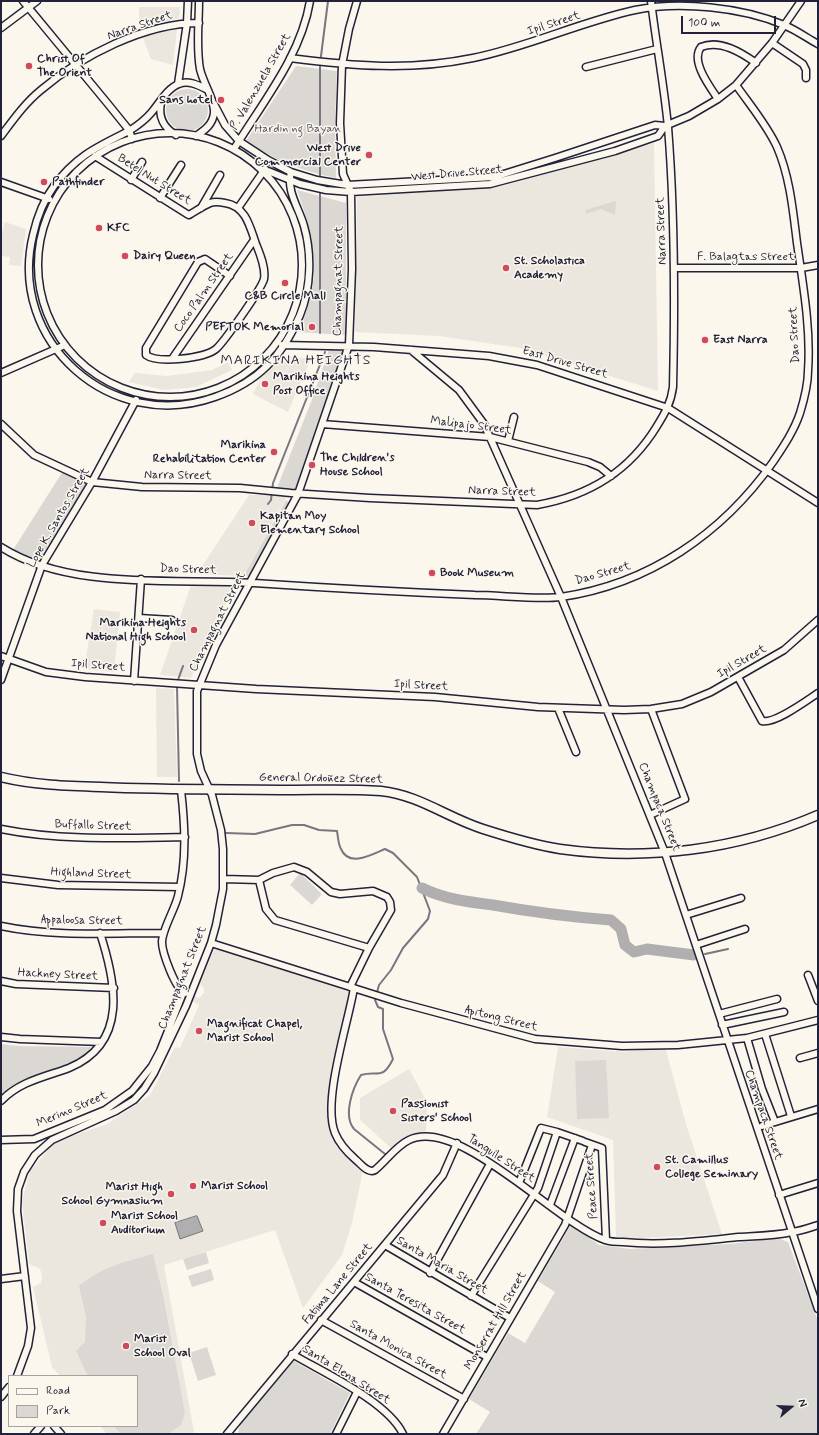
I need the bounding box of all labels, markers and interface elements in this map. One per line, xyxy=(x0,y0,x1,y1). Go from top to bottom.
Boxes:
street label: Narra Street xyxy=(106,8,174,44)
scale bar xyxy=(683,8,778,34)
street label: Ipil Street xyxy=(526,9,582,39)
text: 100 m xyxy=(688,15,720,31)
street label: P. Valenzuela Street xyxy=(227,31,295,133)
place label: Christ Of The Orient xyxy=(37,52,92,80)
marker: Christ Of The Orient xyxy=(24,61,34,71)
place label: Sans hotel xyxy=(159,93,213,107)
marker: Sans hotel xyxy=(216,95,226,105)
park label: Hardin ng Bayan xyxy=(254,122,342,136)
place label: West Drive Commercial Center xyxy=(255,141,361,169)
marker: West Drive Commercial Center xyxy=(364,150,374,160)
street label: Betel Nut Street xyxy=(114,152,194,208)
street label: West Drive Street xyxy=(411,163,503,185)
place label: Pathfinder xyxy=(52,175,105,189)
marker: Pathfinder xyxy=(39,177,49,187)
street label: Narra Street xyxy=(654,197,670,265)
place label: KFC xyxy=(107,221,130,235)
marker: KFC xyxy=(94,223,104,233)
street label: Champagnat Street xyxy=(331,226,347,336)
place label: Dairy Queen xyxy=(133,249,196,263)
street label: Coco Palm Street xyxy=(171,250,237,336)
street label: F. Balagtas Street xyxy=(697,250,795,264)
marker: Dairy Queen xyxy=(120,251,130,261)
place label: St. Scholastica Academy xyxy=(514,254,585,282)
marker: St. Scholastica Academy xyxy=(501,263,511,273)
marker: C&B Circle Mall xyxy=(280,278,290,288)
place label: C&B Circle Mall xyxy=(244,289,326,303)
street label: Dao Street xyxy=(786,306,804,364)
place label: PEFTOK Memorial xyxy=(205,320,304,334)
marker: PEFTOK Memorial xyxy=(307,322,317,332)
place label: East Narra xyxy=(713,333,768,347)
marker: East Narra xyxy=(700,335,710,345)
street label: East Drive Street xyxy=(521,344,609,382)
district label: MARIKINA HEIGHTS xyxy=(223,353,369,369)
place label: Marikina Heights Post Office xyxy=(273,370,360,398)
marker: Marikina Heights Post Office xyxy=(260,379,270,389)
street label: Malipajo Street xyxy=(429,414,513,438)
place label: Marikina Rehabilitation Center xyxy=(153,438,266,466)
marker: Marikina Rehabilitation Center xyxy=(269,447,279,457)
place label: The Children's House School xyxy=(320,451,395,479)
marker: The Children's House School xyxy=(307,460,317,470)
street label: Lope K. Santos Street xyxy=(25,466,93,570)
street label: Narra Street xyxy=(144,468,212,484)
street label: Narra Street xyxy=(468,484,536,500)
place label: Kapitan Moy Elementary School xyxy=(260,509,360,537)
marker: Kapitan Moy Elementary School xyxy=(247,518,257,528)
street label: Dao Street xyxy=(574,559,632,589)
street label: Dao Street xyxy=(159,562,217,578)
place label: Book Museum xyxy=(440,566,514,580)
marker: Book Museum xyxy=(427,568,437,578)
street label: Champagnat Street xyxy=(187,570,249,674)
place label: Marikina Heights National High School xyxy=(85,616,186,644)
marker: Marikina Heights National High School xyxy=(189,625,199,635)
street label: Ipil Street xyxy=(715,642,769,682)
street label: Ipil Street xyxy=(70,656,126,676)
street label: Ipil Street xyxy=(393,677,449,695)
street label: Champaca Street xyxy=(635,760,683,854)
street label: General Ordoñez Street xyxy=(259,771,383,787)
street label: Buffallo Street xyxy=(54,817,132,835)
street label: Highland Street xyxy=(50,865,132,883)
street label: Appaloosa Street xyxy=(41,913,123,929)
street label: Champagnat Street xyxy=(156,924,210,1032)
street label: Hackney Street xyxy=(17,966,99,984)
street label: Apitong Street xyxy=(463,1003,539,1035)
place label: Magnificat Chapel, Marist School xyxy=(207,1017,302,1045)
marker: Magnificat Chapel, Marist School xyxy=(194,1026,204,1036)
street label: Champaca Street xyxy=(741,1068,785,1162)
street label: Merino Street xyxy=(34,1089,110,1131)
place label: Passionist Sisters' School xyxy=(401,1097,472,1125)
marker: Passionist Sisters' School xyxy=(388,1106,398,1116)
street label: Tanguile Street xyxy=(464,1132,538,1186)
street label: Peace Street xyxy=(582,1152,602,1220)
place label: St. Camillus College Seminary xyxy=(665,1153,758,1181)
marker: St. Camillus College Seminary xyxy=(652,1162,662,1172)
place label: Marist School xyxy=(201,1179,268,1193)
place label: Marist High School Gymnasium xyxy=(62,1180,163,1208)
marker: Marist School xyxy=(188,1181,198,1191)
marker: Marist High School Gymnasium xyxy=(166,1189,176,1199)
place label: Marist School Auditorium xyxy=(111,1209,178,1237)
marker: Marist School Auditorium xyxy=(98,1218,108,1228)
street label: Santa Maria Street xyxy=(394,1234,490,1298)
street label: Fatima Lane Street xyxy=(300,1240,376,1328)
street label: Monserrat Hill Street xyxy=(462,1269,530,1373)
street label: Santa Teresita Street xyxy=(362,1270,468,1338)
street label: Santa Monica Street xyxy=(347,1317,449,1383)
place label: Marist School Oval xyxy=(134,1332,191,1360)
marker: Marist School Oval xyxy=(121,1341,131,1351)
street label: Santa Elena Street xyxy=(299,1342,393,1408)
legend xyxy=(8,1375,138,1427)
text: Road xyxy=(46,1383,70,1399)
north arrow xyxy=(771,1387,811,1427)
text: N xyxy=(795,1397,810,1409)
text: Park xyxy=(46,1403,70,1419)

